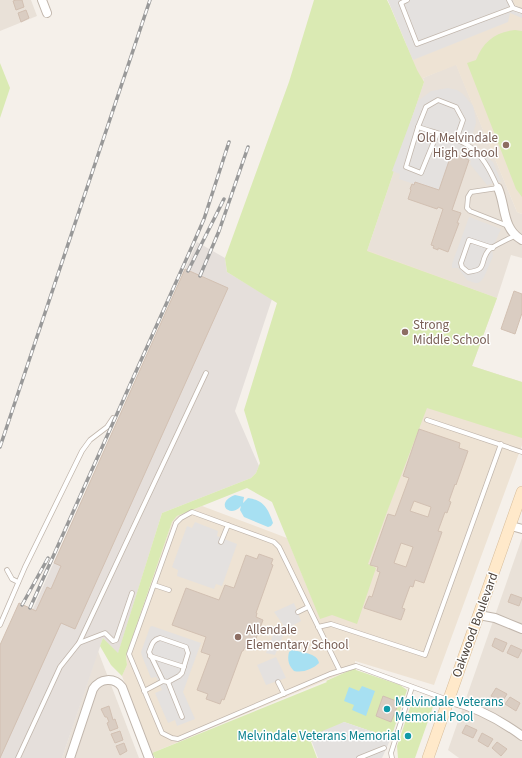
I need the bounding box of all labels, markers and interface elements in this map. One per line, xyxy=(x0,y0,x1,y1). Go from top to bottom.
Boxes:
place label: Old Melvindale High School xyxy=(417,129,498,162)
marker: Old Melvindale High School xyxy=(501,140,511,150)
place label: Strong Middle School xyxy=(413,316,490,349)
marker: Strong Middle School xyxy=(400,327,410,337)
street label: Oakwood Boulevard xyxy=(448,570,502,680)
place label: Allendale Elementary School xyxy=(246,621,348,654)
marker: Allendale Elementary School xyxy=(233,632,243,642)
place label: Melvindale Veterans Memorial Pool xyxy=(395,693,504,726)
marker: Melvindale Veterans Memorial Pool xyxy=(382,704,392,714)
place label: Melvindale Veterans Memorial xyxy=(238,727,400,745)
marker: Melvindale Veterans Memorial xyxy=(403,731,413,741)

